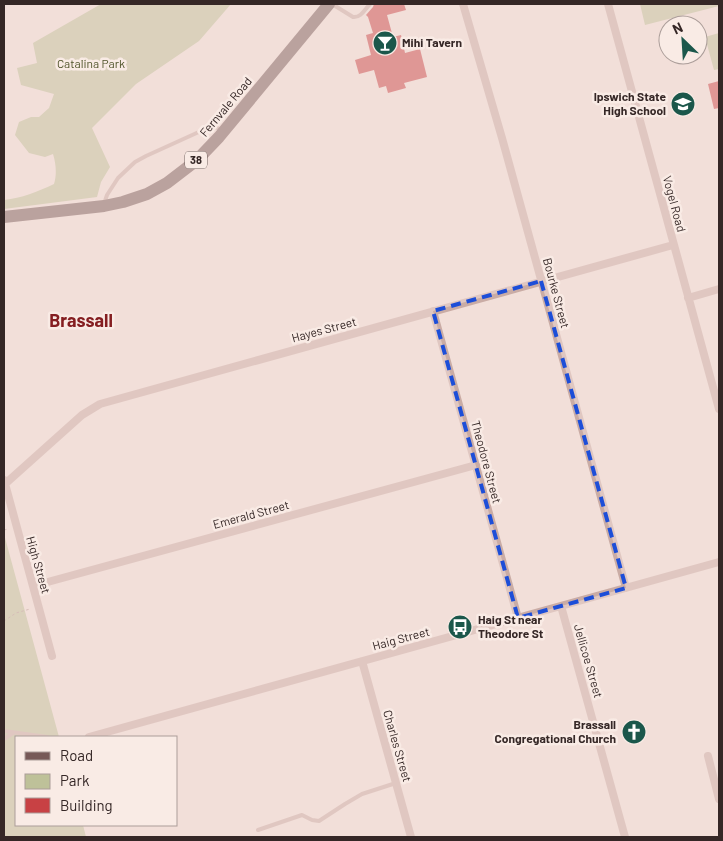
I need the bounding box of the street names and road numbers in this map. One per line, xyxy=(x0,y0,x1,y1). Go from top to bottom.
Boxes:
street label: Fernvale Road xyxy=(196,74,254,139)
road number: 38 xyxy=(185,152,207,168)
street label: Vogel Road xyxy=(661,174,689,233)
street label: Bourke Street xyxy=(541,256,573,329)
street label: Hayes Street xyxy=(290,314,358,344)
street label: Theodore Street xyxy=(469,419,505,505)
street label: Emerald Street xyxy=(211,497,290,531)
street label: High Street xyxy=(24,534,54,595)
street label: Jellicoe Street xyxy=(572,622,606,699)
street label: Haig Street xyxy=(371,624,431,652)
street label: Charles Street xyxy=(381,708,415,783)

